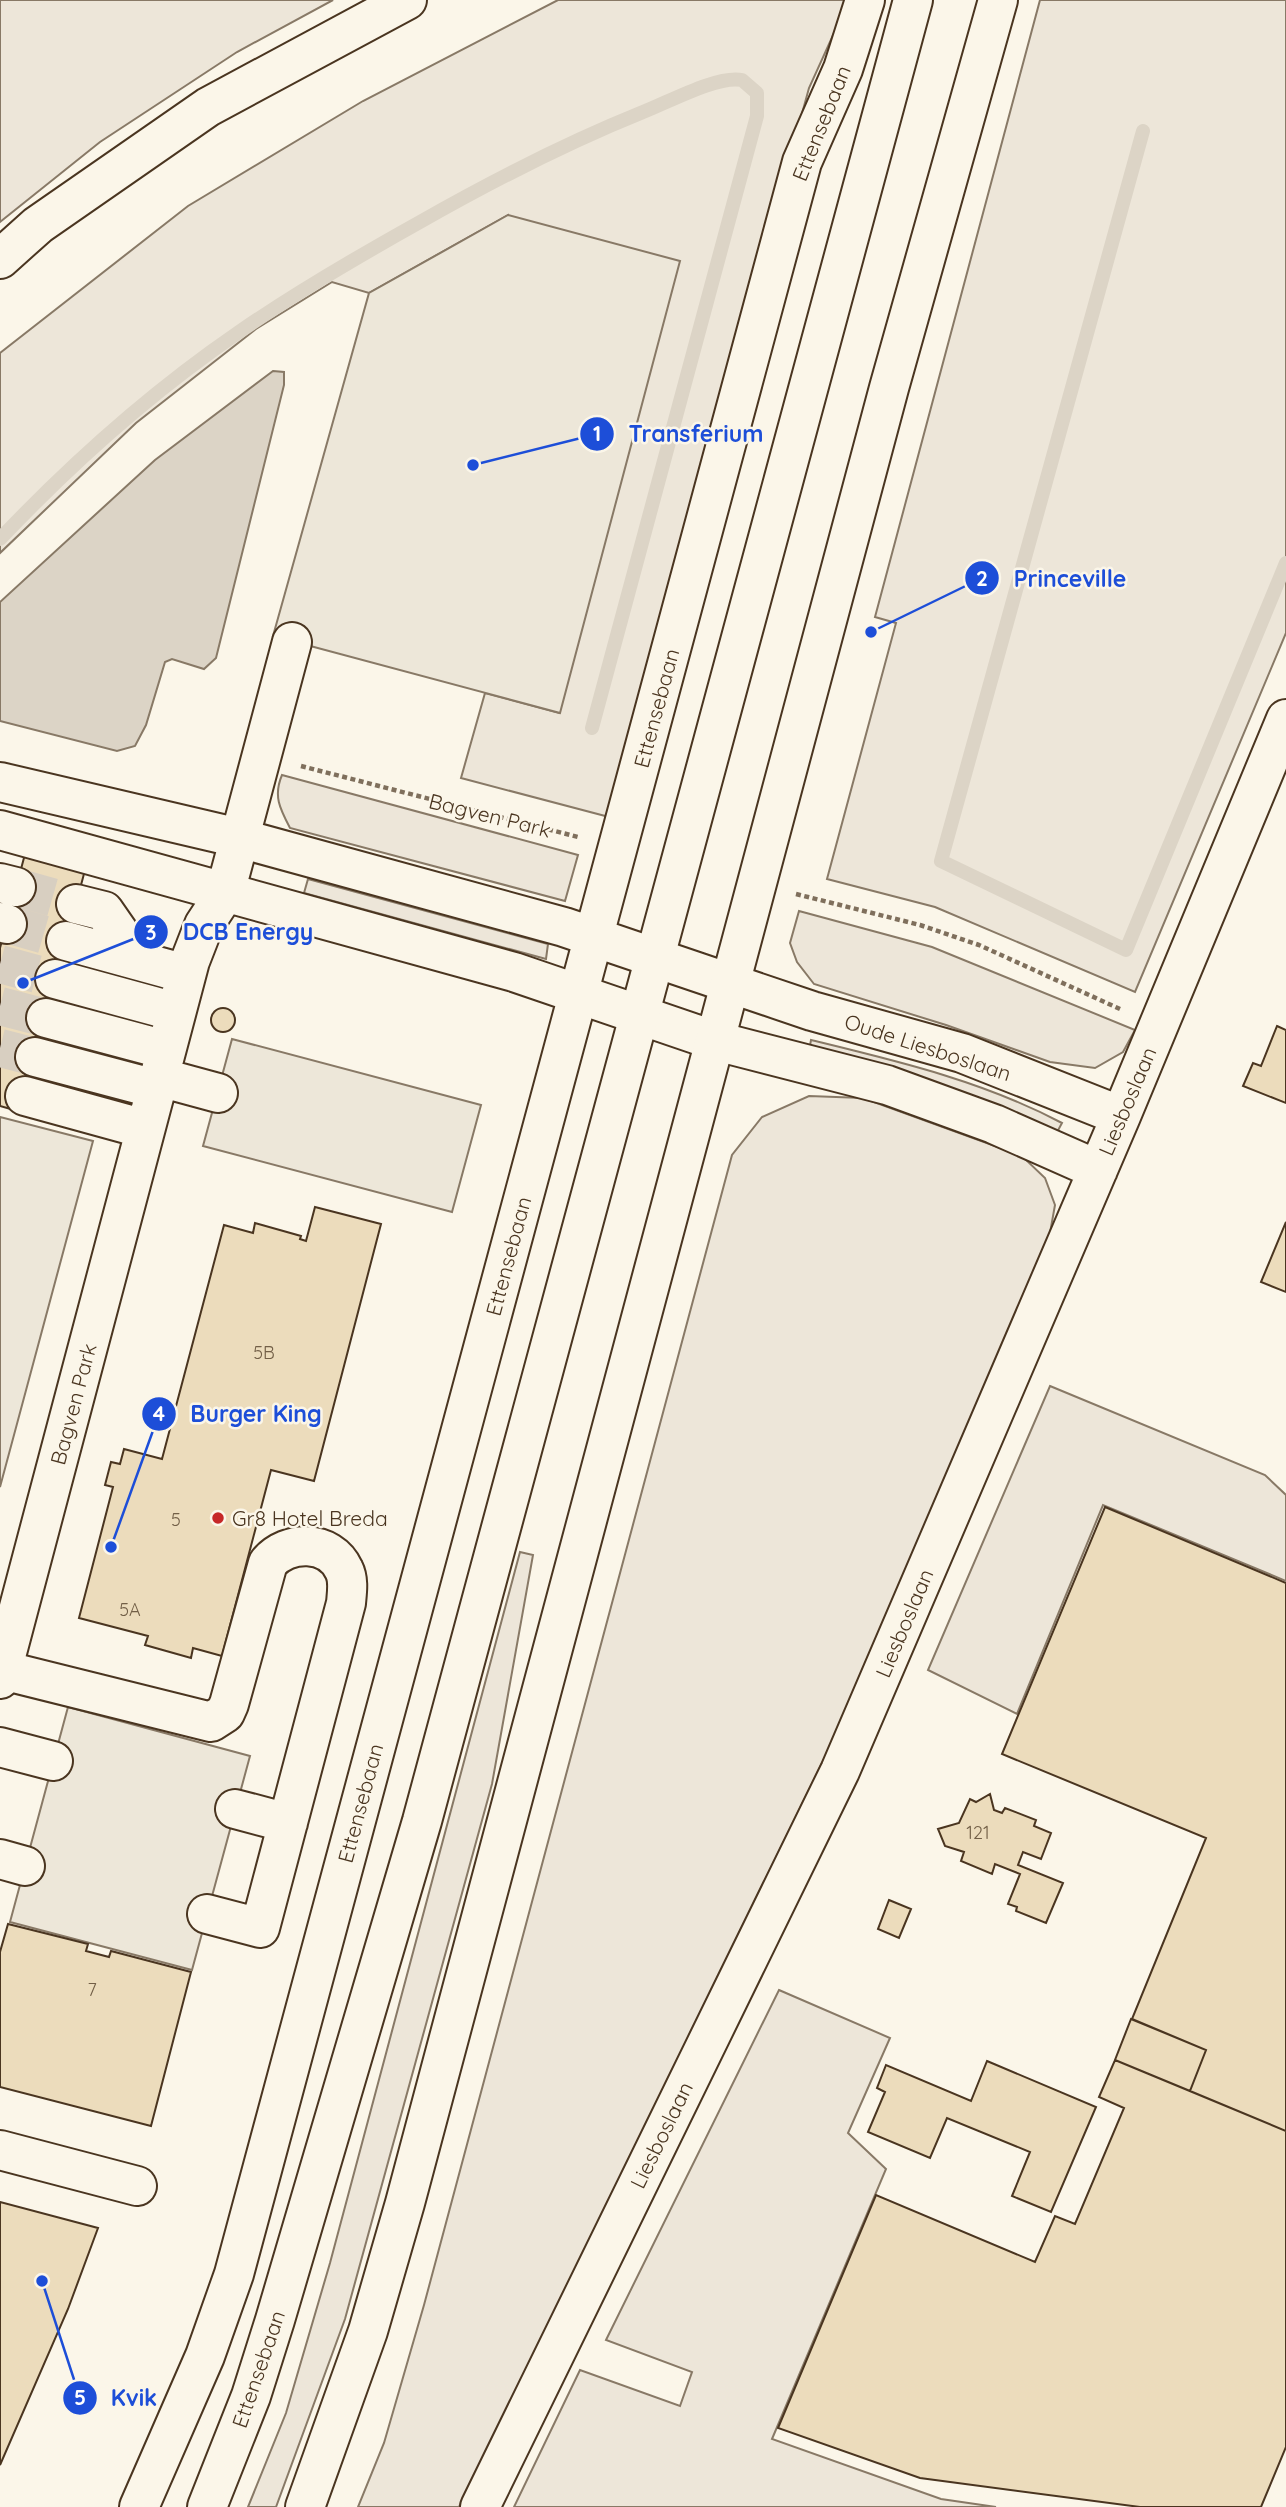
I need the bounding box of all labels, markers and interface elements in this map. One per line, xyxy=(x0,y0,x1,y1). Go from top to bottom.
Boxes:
street label: Ettensebaan xyxy=(786,61,856,185)
callout: Transferium xyxy=(580,412,778,456)
text: Transferium xyxy=(628,419,764,448)
text: 1 xyxy=(593,420,601,446)
callout: Princeville xyxy=(965,556,1140,600)
text: Princeville xyxy=(1014,564,1126,593)
text: 2 xyxy=(976,565,988,591)
street label: Ettensebaan xyxy=(628,646,684,770)
street label: Bagven Park xyxy=(426,787,554,843)
callout: DCB Energy xyxy=(134,910,327,954)
text: DCB Energy xyxy=(183,917,313,946)
text: 3 xyxy=(145,919,157,945)
street label: Oude Liesboslaan xyxy=(841,1008,1015,1086)
street label: Liesboslaan xyxy=(1093,1043,1161,1159)
street label: Ettensebaan xyxy=(480,1194,536,1318)
street label: Bagven Park xyxy=(44,1340,102,1468)
house number: 5B xyxy=(253,1341,275,1364)
callout: Burger King xyxy=(142,1392,336,1436)
text: Burger King xyxy=(190,1399,322,1428)
text: 4 xyxy=(153,1400,165,1426)
place label: Gr8 Hotel Breda xyxy=(232,1505,388,1531)
house number: 5 xyxy=(171,1508,181,1531)
marker: Gr8 Hotel Breda xyxy=(210,1510,226,1526)
street label: Liesboslaan xyxy=(870,1565,938,1681)
house number: 5A xyxy=(119,1598,141,1621)
street label: Ettensebaan xyxy=(332,1741,388,1865)
house number: 121 xyxy=(966,1821,990,1844)
house number: 7 xyxy=(87,1978,97,2001)
street label: Liesboslaan xyxy=(624,2077,698,2193)
street label: Ettensebaan xyxy=(226,2307,290,2431)
callout: Kvik xyxy=(62,2376,171,2420)
text: Kvik xyxy=(111,2383,157,2412)
text: 5 xyxy=(74,2384,86,2410)

